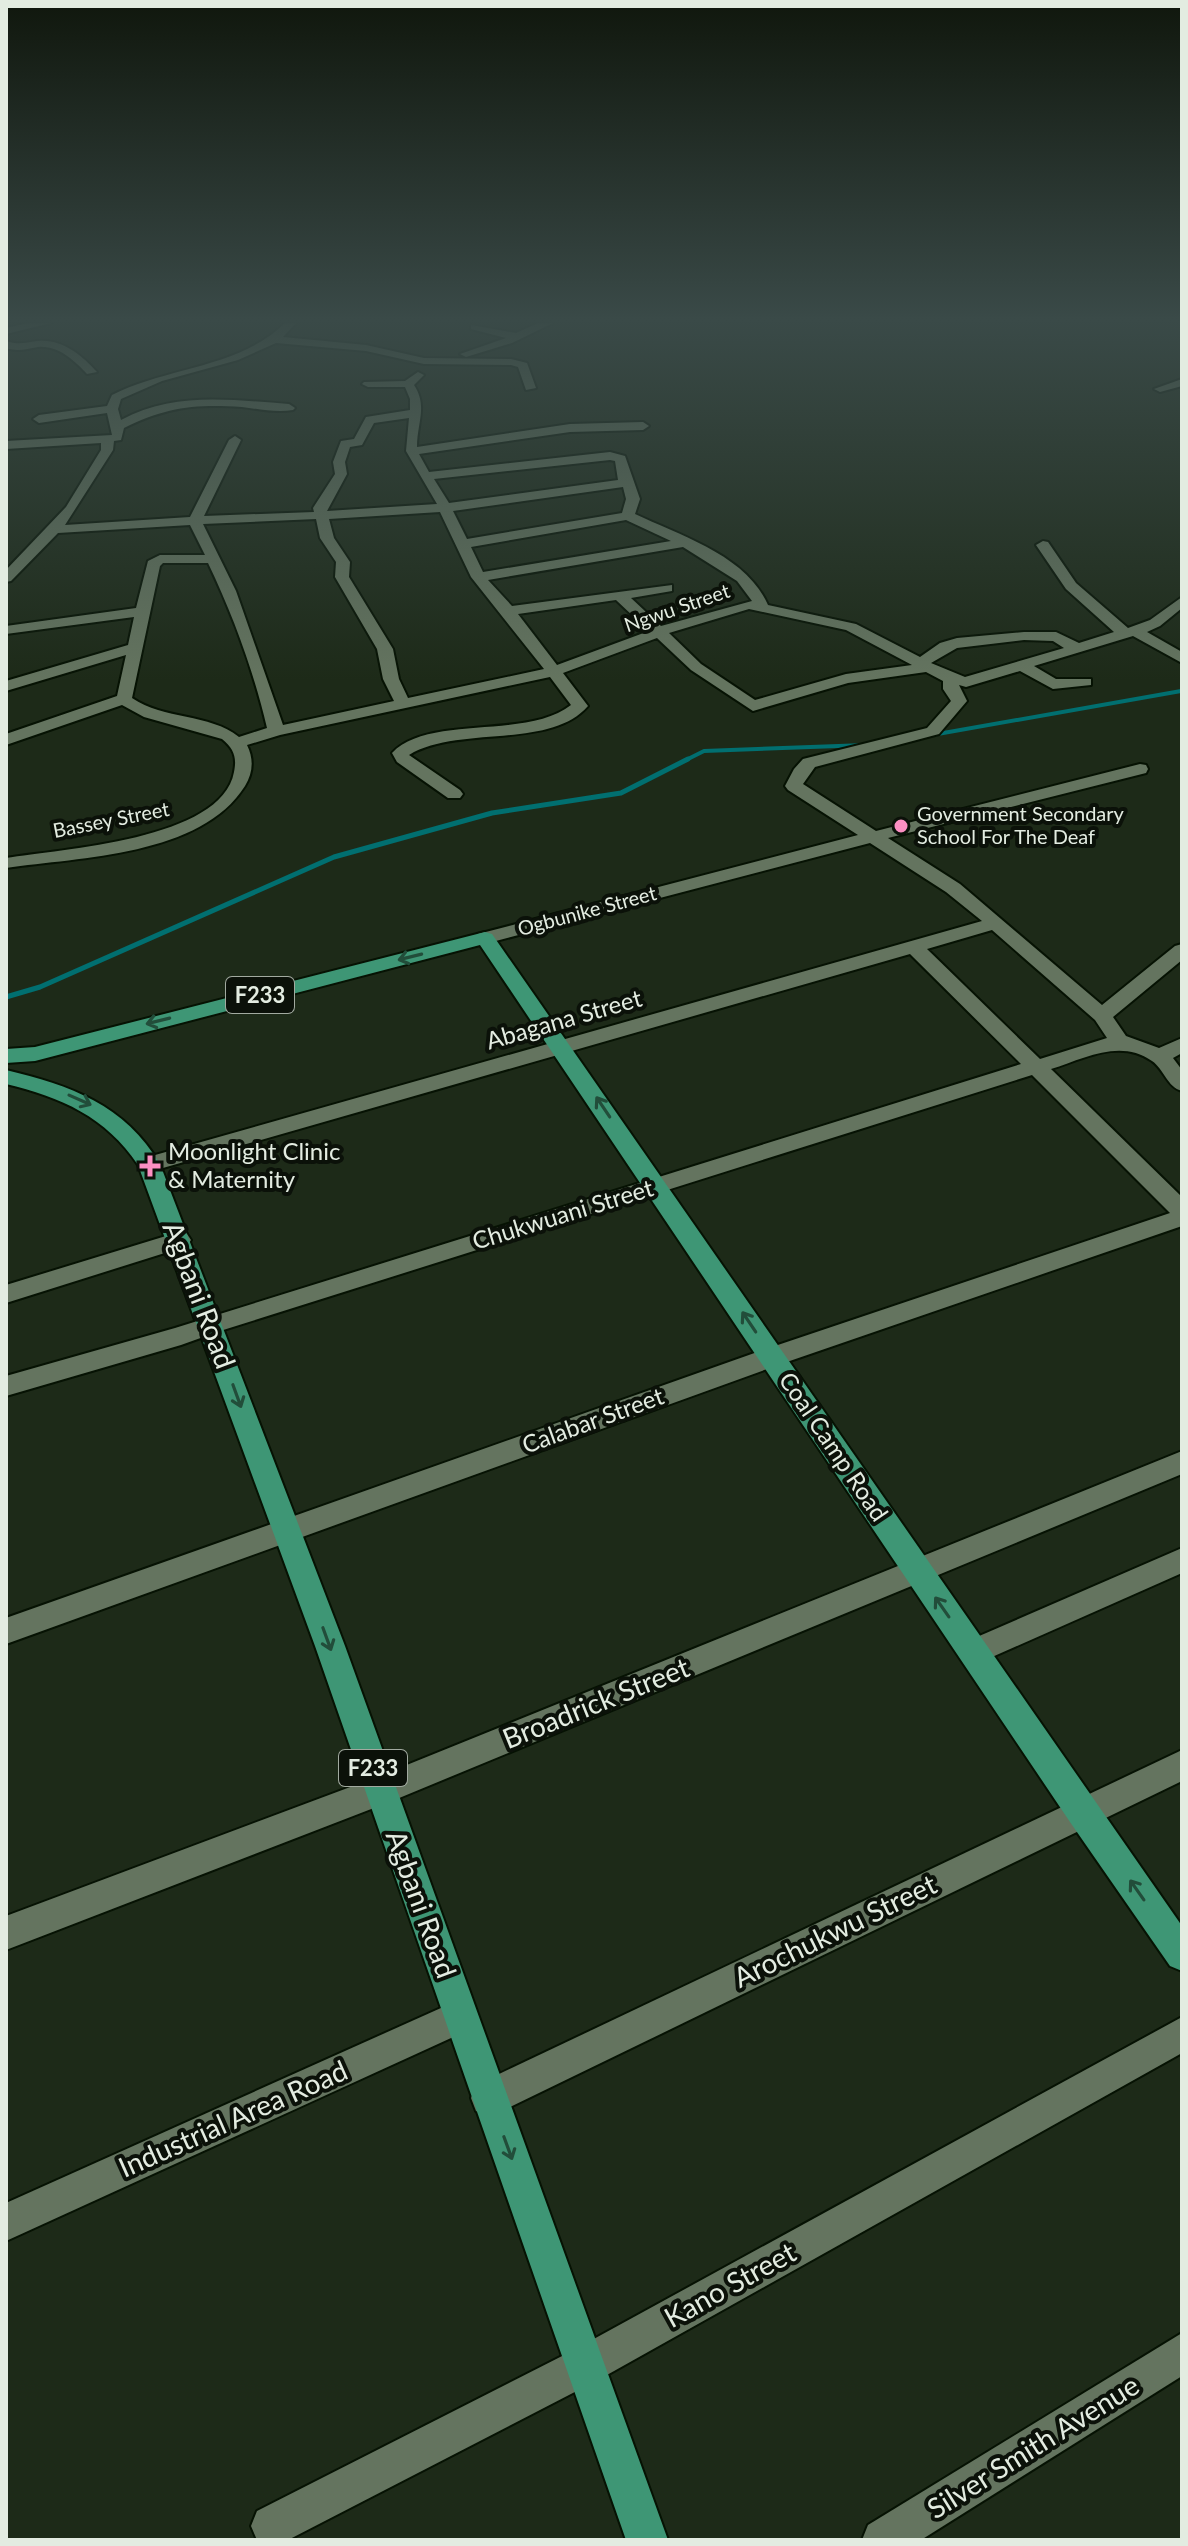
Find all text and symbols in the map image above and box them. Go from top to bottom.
street label: Ngwu Street [621,578,733,636]
street label: Bassey Street [51,796,171,842]
place label: Government Secondary School For The Deaf [917,801,1125,848]
marker: Government Secondary School For The Deaf [892,817,910,835]
street label: Ogbunike Street [515,880,659,940]
one-way arrow [397,951,423,966]
road number: F233 [226,977,294,1013]
street label: Abagana Street [482,982,645,1055]
one-way arrow [145,1015,171,1030]
one-way arrow [67,1094,92,1109]
one-way arrow [594,1097,611,1119]
place label: Moonlight Clinic & Maternity [168,1136,340,1193]
marker: Moonlight Clinic & Maternity [139,1155,161,1177]
street label: Chukwuani Street [469,1172,657,1255]
street label: Agbani Road [156,1216,244,1373]
one-way arrow [741,1312,757,1334]
street label: Coal Camp Road [774,1366,895,1526]
street label: Calabar Street [518,1380,668,1459]
one-way arrow [231,1383,245,1407]
one-way arrow [934,1597,950,1619]
one-way arrow [321,1627,335,1651]
street label: Broadrick Street [497,1649,694,1755]
road number: F233 [339,1750,407,1786]
street label: Agbani Road [380,1825,464,1982]
street label: Arochukwu Street [727,1866,942,1994]
one-way arrow [1129,1880,1145,1902]
street label: Industrial Area Road [113,2052,352,2184]
one-way arrow [501,2136,516,2161]
street label: Kano Street [658,2234,801,2334]
street label: Silver Smith Avenue [920,2367,1145,2525]

